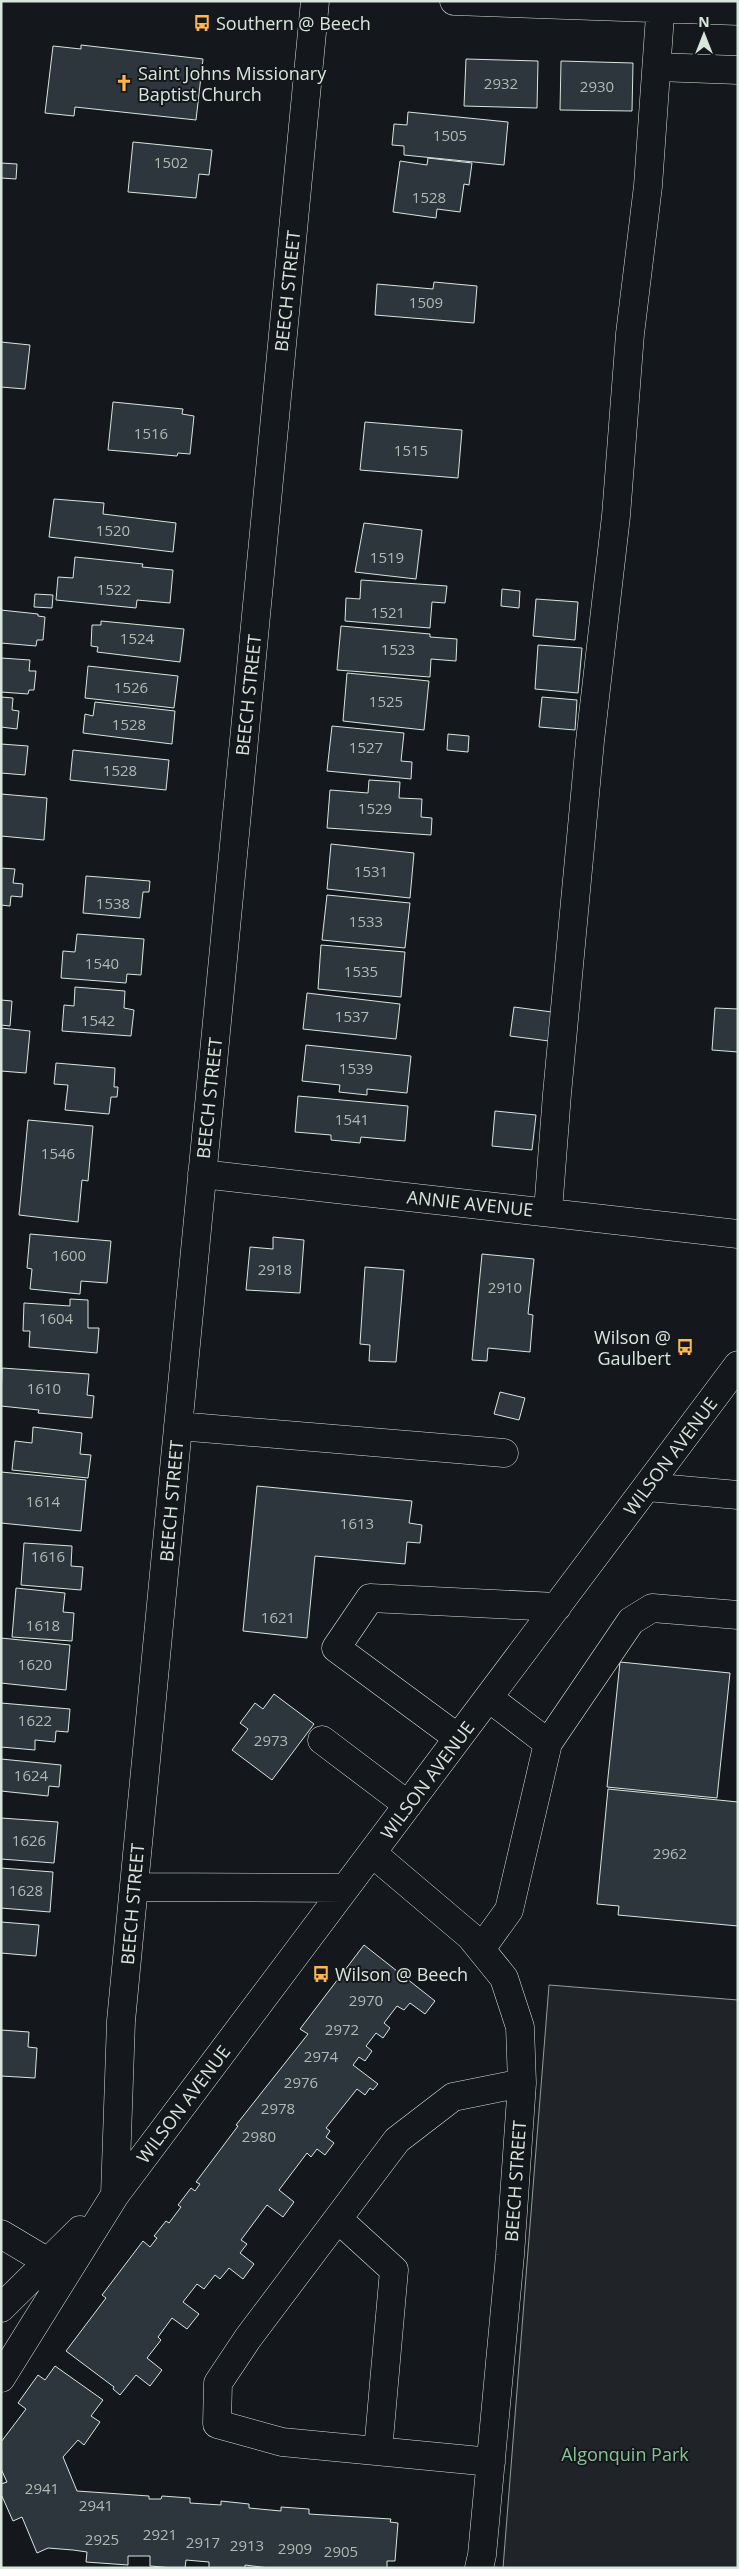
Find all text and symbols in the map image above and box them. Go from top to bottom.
north arrow [679,10,729,60]
place label: Southern @ Beech [216,11,371,35]
text: N [698,12,710,31]
bus stop icon: Southern @ Beech [192,13,212,33]
place label: Saint Johns Missionary Baptist Church [138,61,327,106]
church icon: Saint Johns Missionary Baptist Church [114,73,134,93]
house number: 2932 [484,73,518,93]
house number: 2930 [580,76,614,96]
house number: 1505 [433,125,467,145]
house number: 1502 [154,152,188,172]
house number: 1528 [412,187,446,207]
street label: BEECH STREET [269,229,305,353]
house number: 1509 [409,292,443,312]
house number: 1516 [134,423,168,443]
house number: 1515 [394,440,428,460]
house number: 1520 [96,520,130,540]
house number: 1519 [370,547,404,567]
house number: 1522 [97,579,131,599]
house number: 1521 [371,602,405,622]
house number: 1524 [120,628,155,648]
street label: BEECH STREET [230,633,266,757]
house number: 1523 [381,639,415,659]
house number: 1526 [114,677,148,697]
house number: 1525 [369,691,403,711]
house number: 1528 [112,714,146,734]
house number: 1527 [349,737,383,757]
house number: 1528 [103,760,137,780]
house number: 1529 [358,798,392,818]
house number: 1531 [354,861,388,881]
house number: 1538 [96,893,130,913]
house number: 1533 [349,911,383,931]
house number: 1540 [85,953,119,973]
house number: 1535 [344,961,378,981]
house number: 1537 [335,1006,369,1026]
house number: 1542 [81,1010,115,1030]
street label: BEECH STREET [191,1036,227,1160]
house number: 1539 [339,1058,373,1078]
house number: 1541 [335,1109,369,1129]
house number: 1546 [41,1143,75,1163]
street label: ANNIE AVENUE [406,1184,534,1222]
house number: 1600 [52,1245,86,1265]
house number: 2918 [258,1259,292,1279]
house number: 2910 [488,1277,522,1297]
house number: 1604 [39,1308,74,1328]
place label: Wilson @ Gaulbert [594,1325,671,1370]
bus stop icon: Wilson @ Gaulbert [675,1337,695,1357]
house number: 1610 [27,1378,61,1398]
street label: WILSON AVENUE [618,1392,722,1520]
street label: BEECH STREET [154,1439,188,1563]
house number: 1614 [26,1491,61,1511]
house number: 1613 [340,1513,374,1533]
house number: 1616 [31,1546,65,1566]
house number: 1621 [261,1607,295,1627]
house number: 1618 [26,1615,60,1635]
house number: 1620 [18,1654,52,1674]
house number: 1622 [18,1710,52,1730]
street label: WILSON AVENUE [375,1716,479,1844]
house number: 2973 [254,1730,288,1750]
house number: 1624 [14,1765,49,1785]
house number: 1626 [12,1830,46,1850]
street label: BEECH STREET [115,1842,149,1966]
house number: 2962 [653,1843,687,1863]
house number: 1628 [9,1880,43,1900]
place label: Wilson @ Beech [335,1962,468,1986]
bus stop icon: Wilson @ Beech [311,1964,331,1984]
house number: 2970 [349,1990,383,2010]
house number: 2972 [325,2019,359,2039]
street label: WILSON AVENUE [131,2040,235,2168]
house number: 2974 [304,2046,339,2066]
house number: 2976 [284,2072,318,2092]
house number: 2978 [261,2098,295,2118]
street label: BEECH STREET [499,2119,531,2243]
house number: 2980 [242,2126,276,2146]
park label: Algonquin Park [561,2442,689,2466]
house number: 2941 [25,2478,59,2498]
house number: 2941 [79,2495,113,2515]
house number: 2921 [143,2524,177,2544]
house number: 2925 [85,2529,119,2549]
house number: 2917 [186,2532,220,2552]
house number: 2913 [230,2535,264,2555]
house number: 2909 [278,2538,312,2558]
house number: 2905 [324,2541,358,2561]

